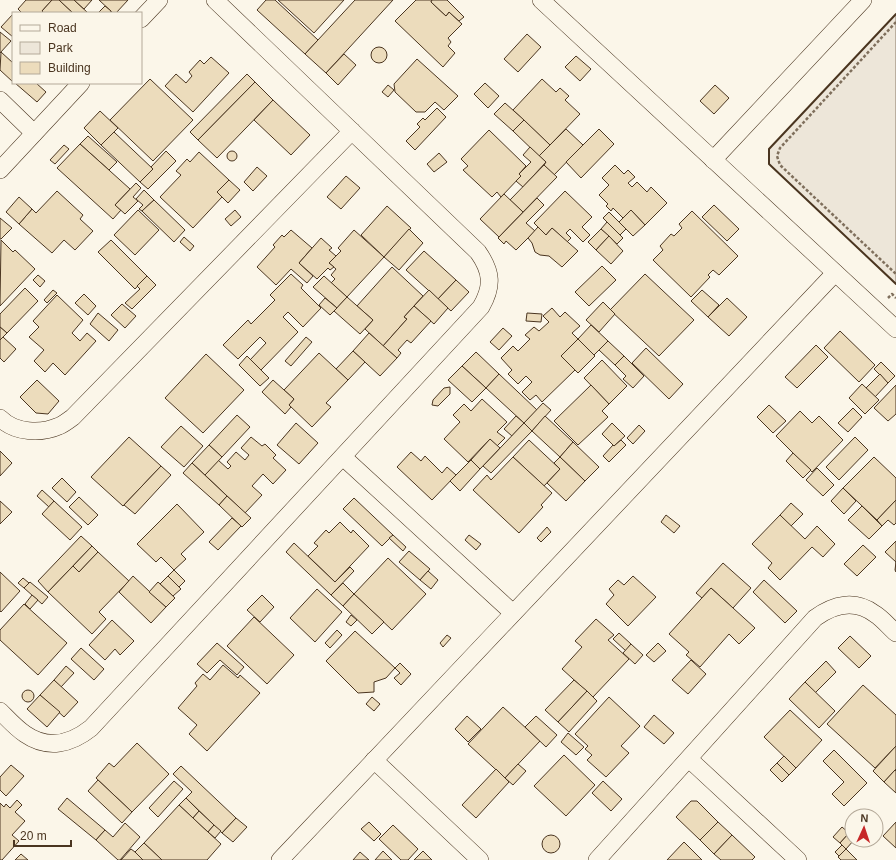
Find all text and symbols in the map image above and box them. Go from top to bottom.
legend [12,12,142,84]
text: Road [48,21,77,35]
text: Park [48,41,74,55]
text: Building [48,61,91,75]
north arrow [844,808,884,848]
text: N [860,812,869,824]
scale bar [14,822,71,848]
text: 20 m [20,829,47,843]

